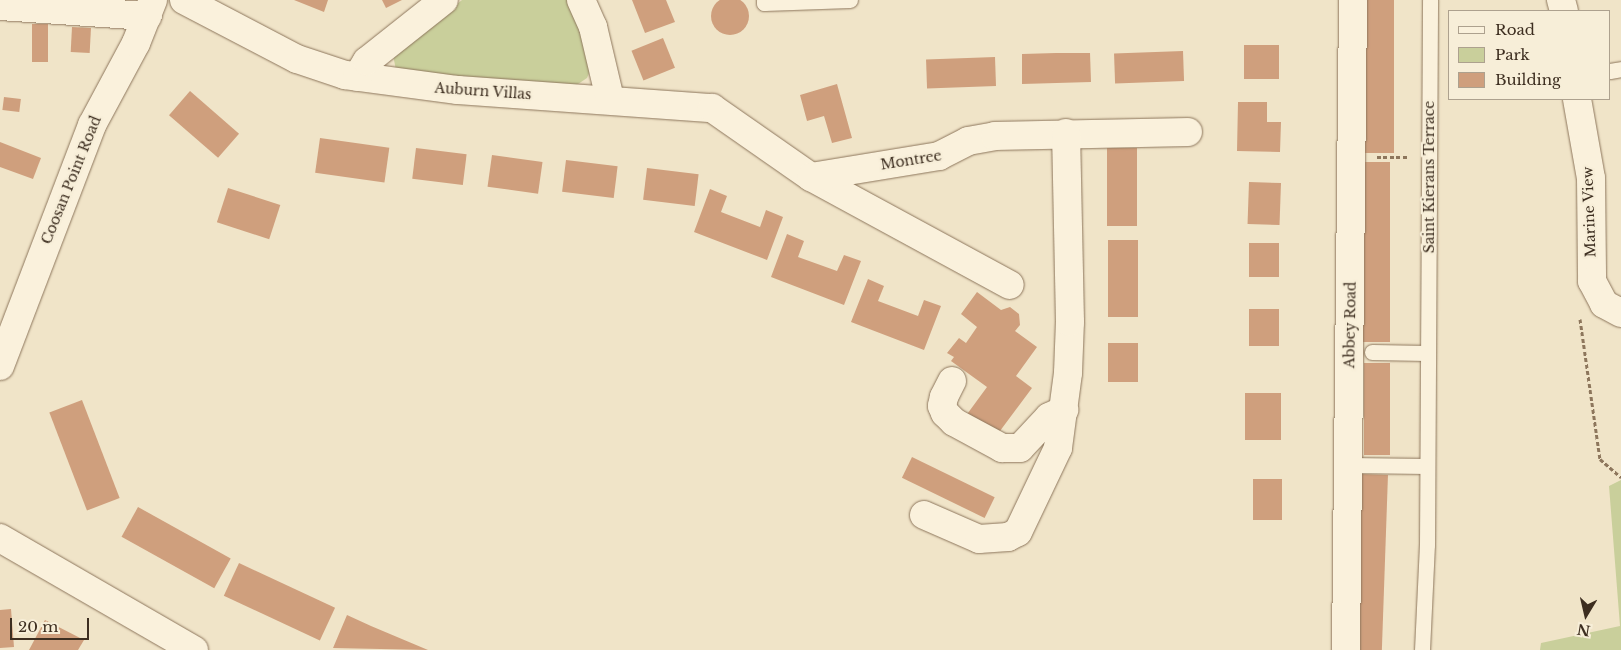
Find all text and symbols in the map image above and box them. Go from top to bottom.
legend [1448,10,1611,100]
text: Road [1495,20,1535,39]
text: Park [1495,45,1530,64]
text: Building [1495,70,1561,89]
street label: Auburn Villas [434,79,532,103]
street label: Saint Kierans Terrace [1421,100,1437,254]
street label: Coosan Point Road [38,114,104,246]
street label: Montree [879,147,943,173]
street label: Marine View [1579,166,1599,258]
street label: Abbey Road [1341,281,1359,369]
north arrow [1561,590,1611,640]
scale bar [12,608,91,640]
text: 20 m [18,617,58,636]
text: N [1576,620,1592,640]

